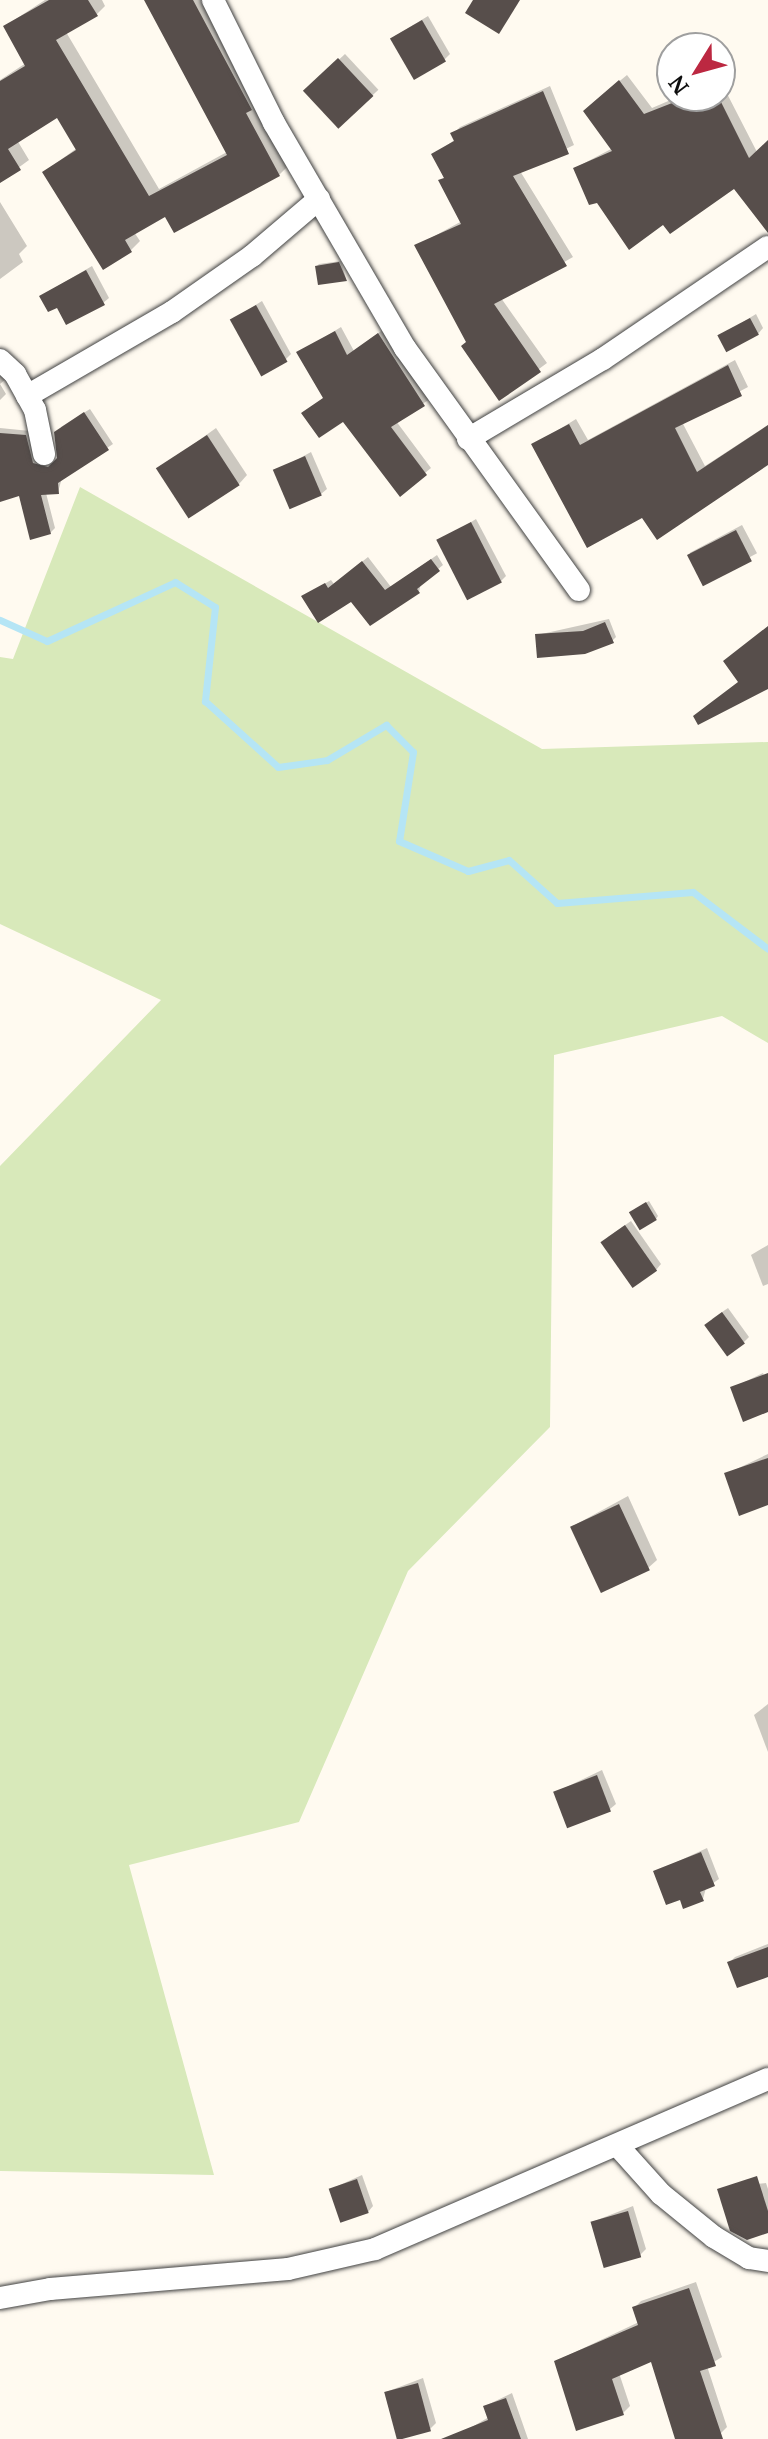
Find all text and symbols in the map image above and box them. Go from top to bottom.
north arrow [656,32,736,112]
text: N [661,70,695,101]

